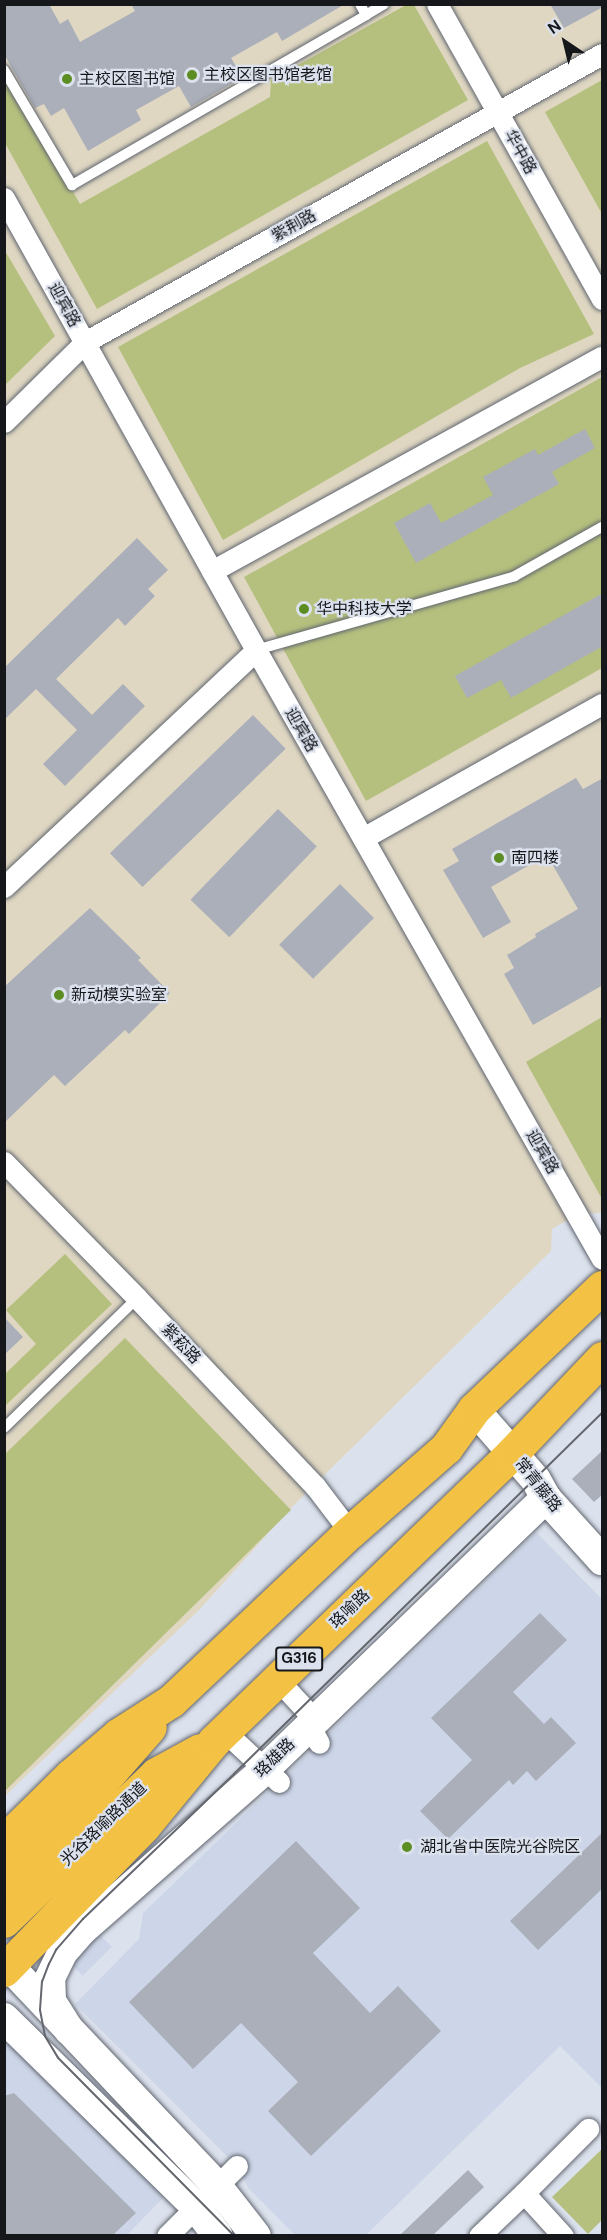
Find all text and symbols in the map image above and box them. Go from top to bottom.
north arrow [535,12,595,72]
text: N [544,15,565,39]
place label: 主校区图书馆老馆 [204,65,332,85]
marker: 主校区图书馆老馆 [185,68,199,82]
place label: 主校区图书馆 [79,69,175,89]
marker: 主校区图书馆 [60,72,74,86]
street label: 华中路 [500,126,540,178]
street label: 紫荆路 [268,206,320,246]
street label: 迎宾路 [44,279,84,331]
place label: 华中科技大学 [316,599,412,619]
marker: 华中科技大学 [297,602,311,616]
street label: 迎宾路 [281,704,321,756]
place label: 南四楼 [511,848,559,868]
marker: 南四楼 [492,851,506,865]
place label: 新动模实验室 [71,985,167,1005]
marker: 新动模实验室 [52,988,66,1002]
street label: 迎宾路 [522,1126,562,1178]
street label: 紫菘路 [158,1320,204,1368]
street label: 常青藤路 [511,1454,565,1516]
street label: 珞喻路 [326,1585,374,1633]
road number: G316 [275,1647,323,1671]
street label: 珞雄路 [251,1734,299,1782]
street label: 光谷珞喻路通道 [57,1778,151,1870]
place label: 湖北省中医院光谷院区 [420,1837,580,1857]
marker: 湖北省中医院光谷院区 [398,1838,416,1856]

